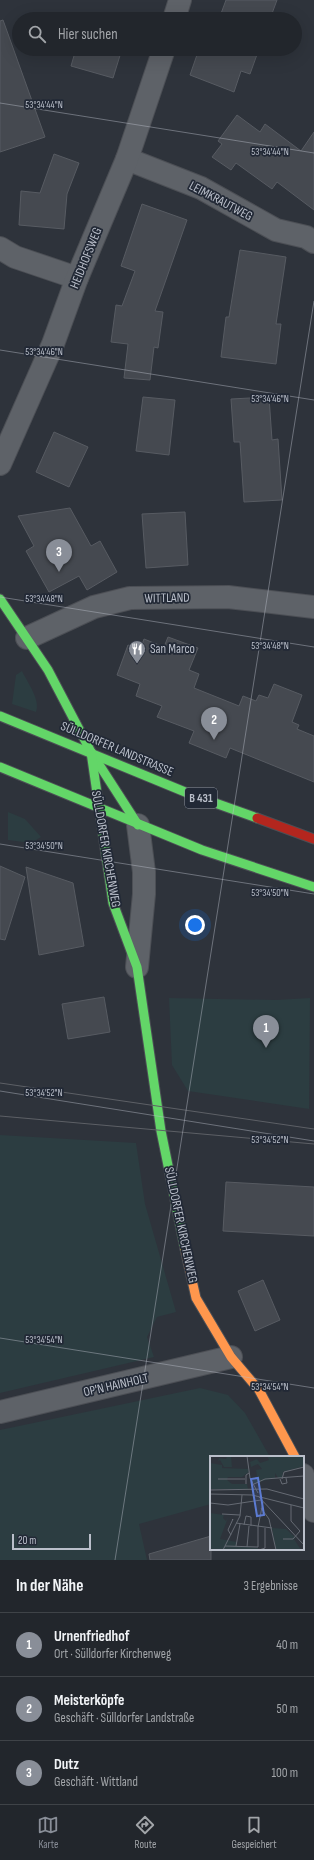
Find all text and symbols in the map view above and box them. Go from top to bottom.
search box [12,12,302,56]
icon: search [26,23,48,45]
text: Hier suchen [58,25,118,44]
text: 53°34'44"N [25,99,63,111]
text: 53°34'44"N [251,146,289,158]
street label: LEIMKRAUTWEG [186,178,256,224]
street label: HEIDHOFSWEG [66,225,106,291]
text: 53°34'46"N [25,346,63,358]
text: 53°34'46"N [251,393,289,405]
pin: 3 [46,539,72,572]
street label: WITTLAND [144,590,190,606]
text: 53°34'48"N [25,593,63,605]
restaurant icon: San Marco [127,639,147,664]
text: 53°34'48"N [251,640,289,652]
place label: San Marco [150,641,195,657]
pin: 2 [201,707,227,740]
street label: SÜLLDORFER LANDSTRASSE [58,717,176,780]
road number: B 431 [185,788,217,808]
street label: SÜLLDORFER KIRCHENWEG [88,789,125,909]
text: 53°34'50"N [25,840,63,852]
text: 53°34'50"N [251,887,289,899]
your location [185,915,205,935]
pin: 1 [253,1015,279,1048]
text: 53°34'52"N [25,1087,63,1099]
text: 53°34'52"N [251,1134,289,1146]
street label: SÜLLDORFER KIRCHENWEG [161,1165,202,1285]
text: 53°34'54"N [25,1334,63,1346]
street label: OP'N HAINHOLT [82,1370,150,1400]
text: 53°34'54"N [251,1381,289,1393]
inset map [210,1456,304,1550]
scale bar [12,1532,91,1551]
text: 20 m [18,1534,36,1547]
text: In der Nähe [16,1576,83,1596]
text: 3 Ergebnisse [244,1578,298,1594]
text: Urnenfriedhof [54,1627,129,1646]
text: 1 [26,1637,32,1653]
text: 40 m [276,1637,298,1653]
text: Ort · Sülldorfer Kirchenweg [54,1646,171,1662]
text: Meisterköpfe [54,1691,125,1710]
text: 2 [26,1701,32,1717]
text: 50 m [277,1701,298,1717]
text: Geschäft · Sülldorfer Landstraße [54,1710,194,1726]
text: Dutz [54,1755,79,1774]
text: 3 [26,1765,32,1781]
text: 100 m [271,1765,298,1781]
text: Geschäft · Wittland [54,1774,138,1790]
tab: Karte [37,1814,59,1851]
tab: Route [134,1814,156,1851]
tab: Gespeichert [231,1814,277,1851]

